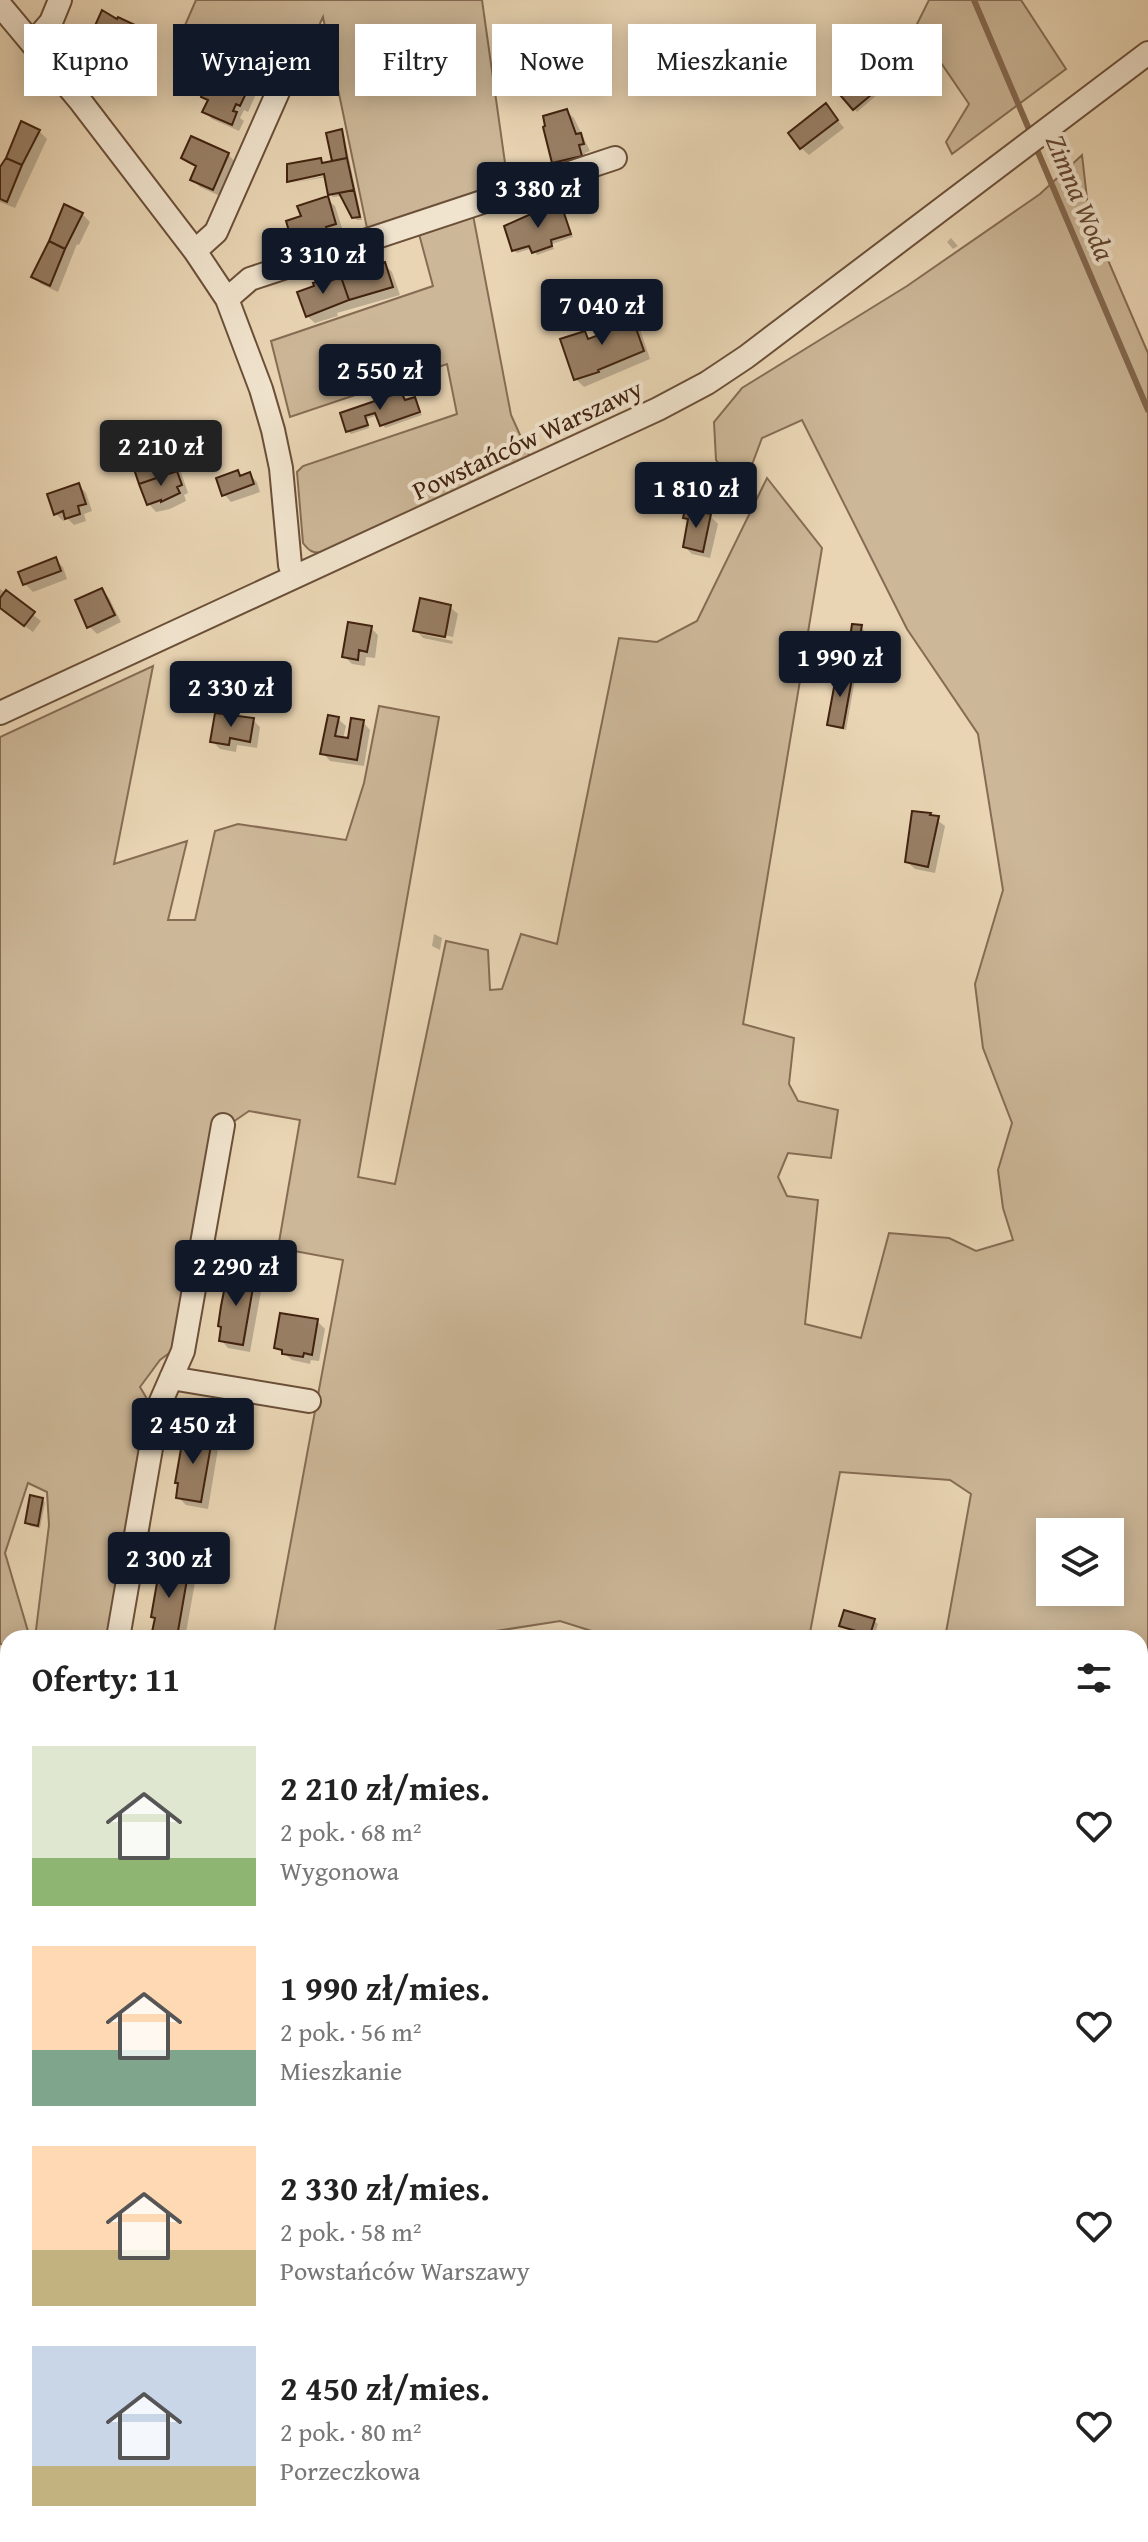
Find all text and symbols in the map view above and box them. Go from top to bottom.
chip: Kupno [24,24,157,96]
chip: Wynajem [173,24,339,96]
chip: Filtry [355,24,476,96]
chip: Nowe [492,24,612,96]
chip: Mieszkanie [628,24,816,96]
chip: Dom [832,24,942,96]
water label: Zimna Woda [1036,127,1126,267]
pin: 3 380 zł [455,162,621,230]
text: 3 380 zł [495,168,581,207]
pin: 3 310 zł [240,228,406,296]
text: 3 310 zł [280,234,366,273]
pin: 7 040 zł [519,279,685,347]
text: 7 040 zł [559,285,645,324]
pin: 2 550 zł [297,344,463,412]
text: 2 550 zł [337,350,423,389]
street label: Powstańców Warszawy [406,369,648,509]
pin: 2 210 zł [78,420,244,488]
text: 2 210 zł [118,426,204,465]
pin: 1 810 zł [613,462,779,530]
text: 1 810 zł [653,468,739,507]
pin: 1 990 zł [757,631,923,699]
text: 1 990 zł [797,637,883,676]
pin: 2 330 zł [148,661,314,729]
text: 2 330 zł [188,667,274,706]
pin: 2 290 zł [153,1240,319,1308]
text: 2 290 zł [193,1246,279,1285]
pin: 2 450 zł [110,1398,276,1466]
text: 2 450 zł [150,1404,236,1443]
map controls [1036,1518,1124,1606]
button: layers [1036,1518,1124,1606]
pin: 2 300 zł [86,1532,252,1600]
text: 2 300 zł [126,1538,212,1577]
text: Oferty: 11 [32,1654,180,1703]
icon: filters [1072,1656,1116,1700]
text: 2 210 zł/mies. [280,1763,490,1812]
icon: home [96,1778,192,1874]
icon: heart [1072,1804,1116,1848]
text: 2 pok. · 68 m² [280,1812,422,1851]
text: Wygonowa [280,1851,399,1890]
text: 1 990 zł/mies. [280,1963,490,2012]
icon: home [96,1978,192,2074]
icon: heart [1072,2004,1116,2048]
text: 2 pok. · 56 m² [280,2012,422,2051]
text: Mieszkanie [280,2051,402,2090]
text: 2 330 zł/mies. [280,2163,490,2212]
icon: home [96,2178,192,2274]
icon: heart [1072,2204,1116,2248]
text: 2 pok. · 58 m² [280,2212,422,2251]
text: Powstańców Warszawy [280,2251,530,2290]
text: 2 450 zł/mies. [280,2363,490,2412]
icon: home [96,2378,192,2474]
icon: heart [1072,2404,1116,2448]
text: 2 pok. · 80 m² [280,2412,422,2451]
text: Porzeczkowa [280,2451,420,2490]

